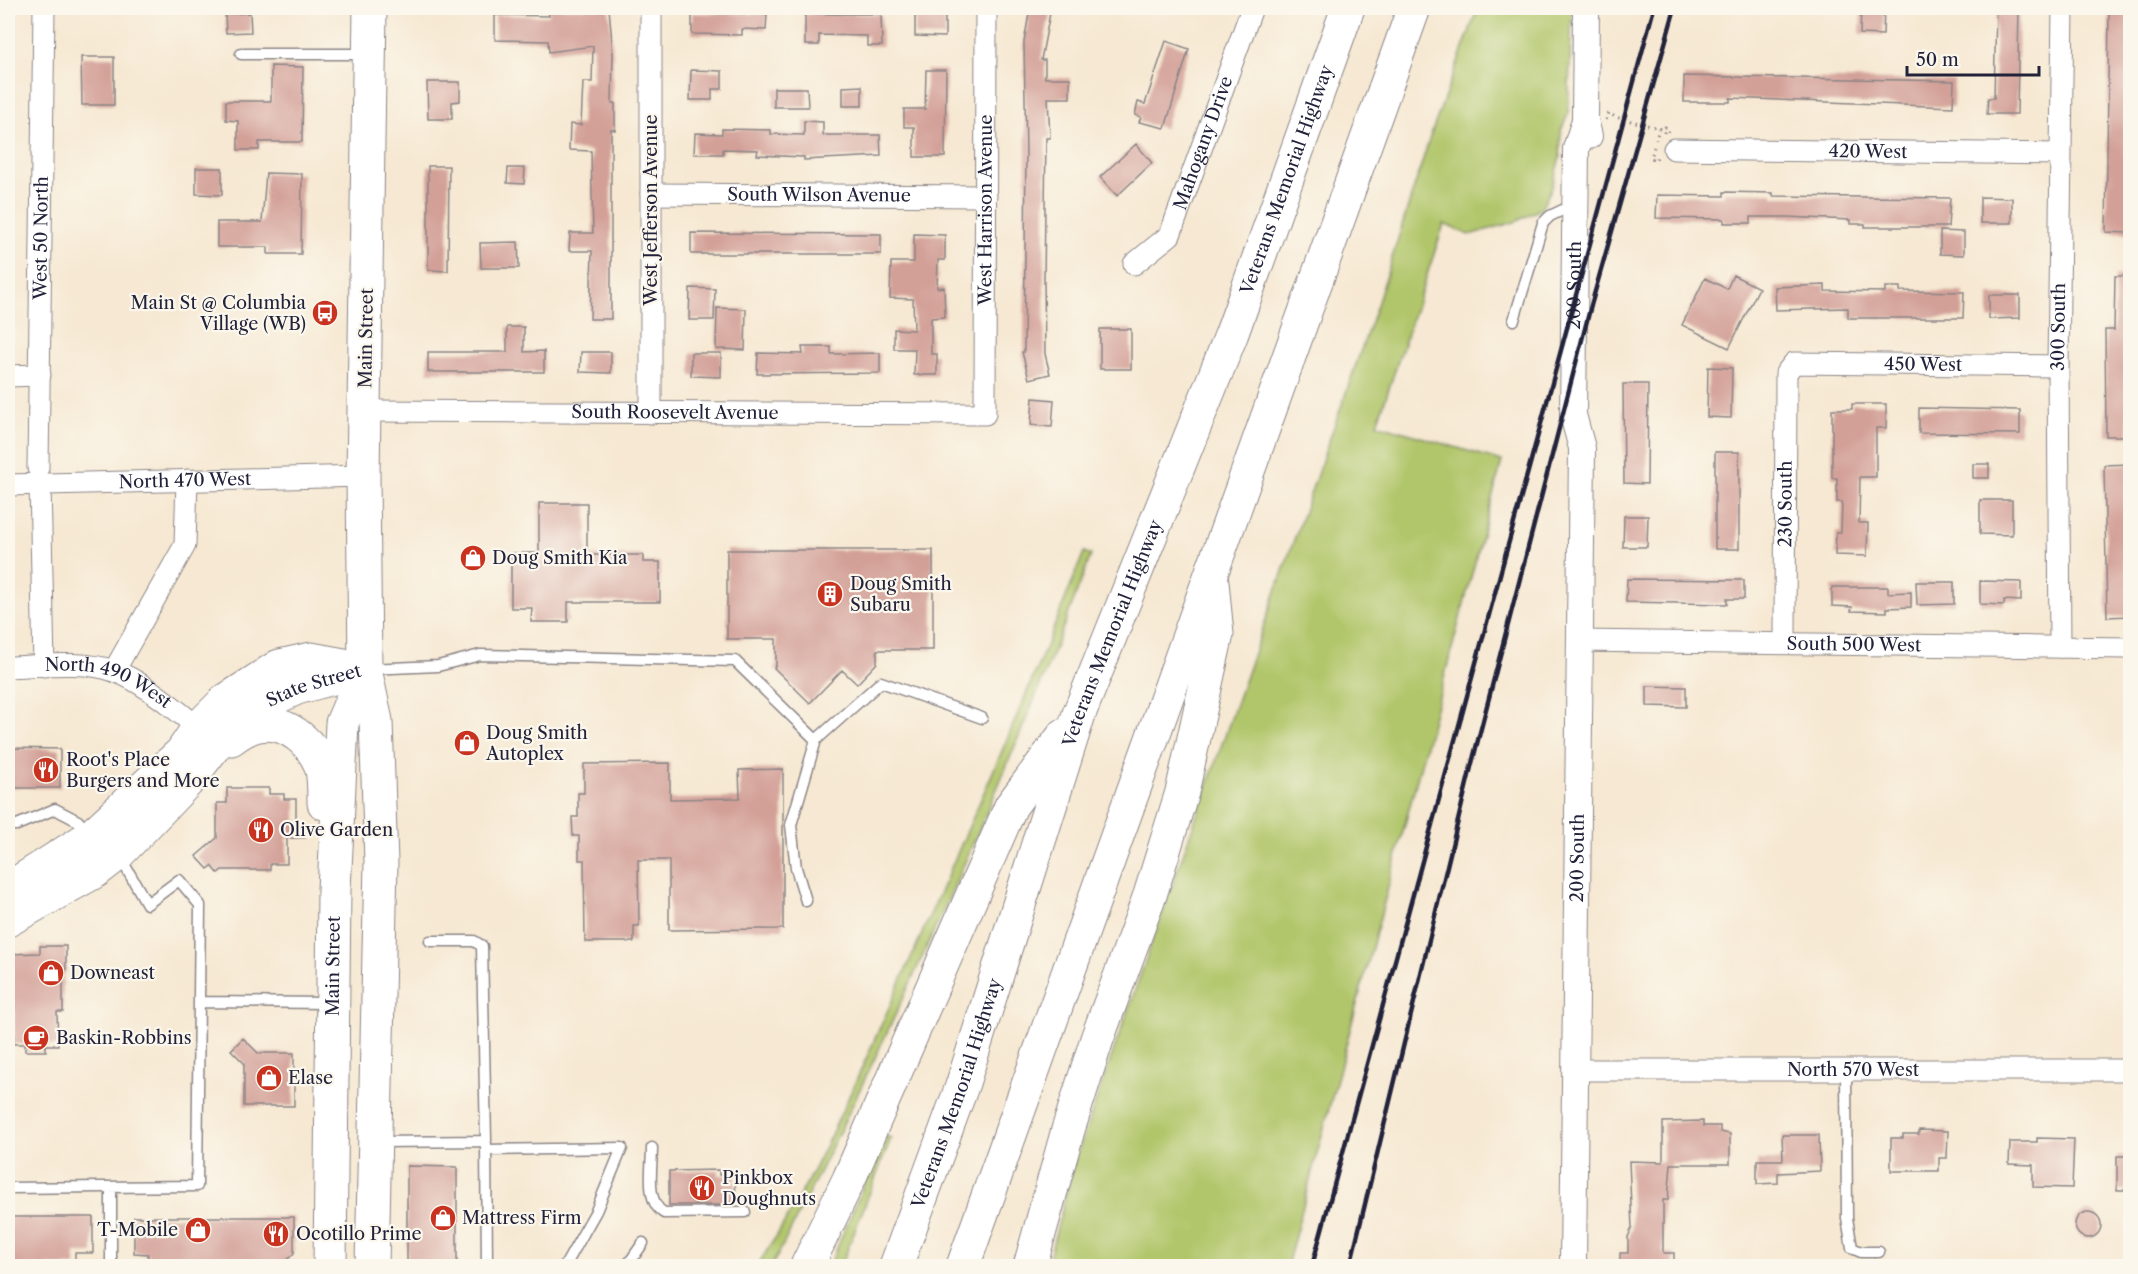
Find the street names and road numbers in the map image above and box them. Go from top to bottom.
street label: Veterans Memorial Highway [1235,61,1338,298]
street label: Mahogany Drive [1169,73,1237,213]
street label: West Jefferson Avenue [640,114,662,307]
street label: West Harrison Avenue [974,115,997,307]
street label: 420 West [1828,140,1908,163]
street label: West 50 North [29,176,53,301]
street label: South Wilson Avenue [727,183,911,207]
street label: 200 South [1563,241,1586,330]
street label: 300 South [2047,283,2070,371]
street label: Main Street [354,287,378,388]
street label: 450 West [1884,353,1963,376]
street label: South Roosevelt Avenue [571,401,779,424]
street label: 230 South [1774,460,1797,548]
street label: North 470 West [118,468,252,493]
street label: Veterans Memorial Highway [1058,516,1167,750]
street label: South 500 West [1787,633,1922,656]
street label: North 490 West [44,653,176,713]
street label: State Street [263,659,364,712]
street label: 200 South [1566,814,1589,902]
street label: Main Street [322,915,345,1016]
street label: Veterans Memorial Highway [907,975,1006,1213]
street label: North 570 West [1787,1059,1920,1081]

